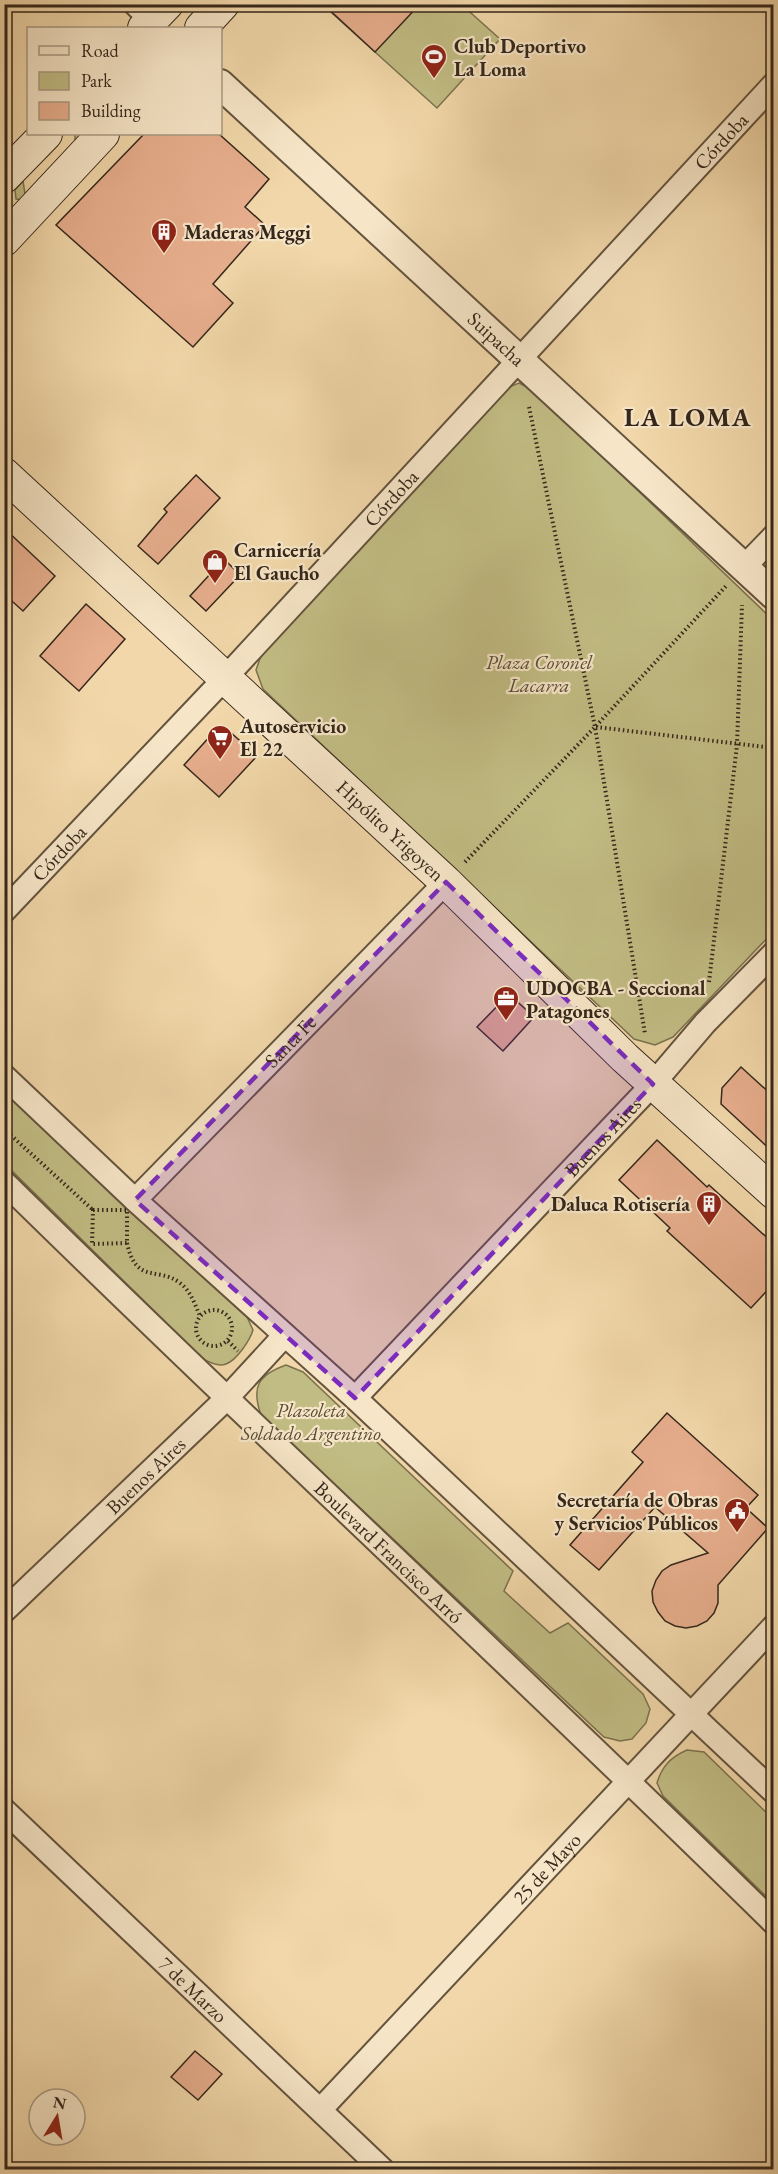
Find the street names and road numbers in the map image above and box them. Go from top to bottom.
street label: Córdoba [688,107,754,175]
street label: Suipacha [462,306,531,372]
street label: Córdoba [358,464,424,532]
street label: Hipólito Yrigoyen [331,774,450,887]
street label: Córdoba [26,819,92,887]
street label: Santa Fe [259,1009,322,1073]
street label: Buenos Aires [559,1091,647,1182]
street label: Buenos Aires [100,1431,191,1520]
street label: Boulevard Francisco Arró [309,1475,469,1629]
street label: 25 de Mayo [507,1827,587,1910]
street label: 7 de Marzo [153,1951,233,2029]

